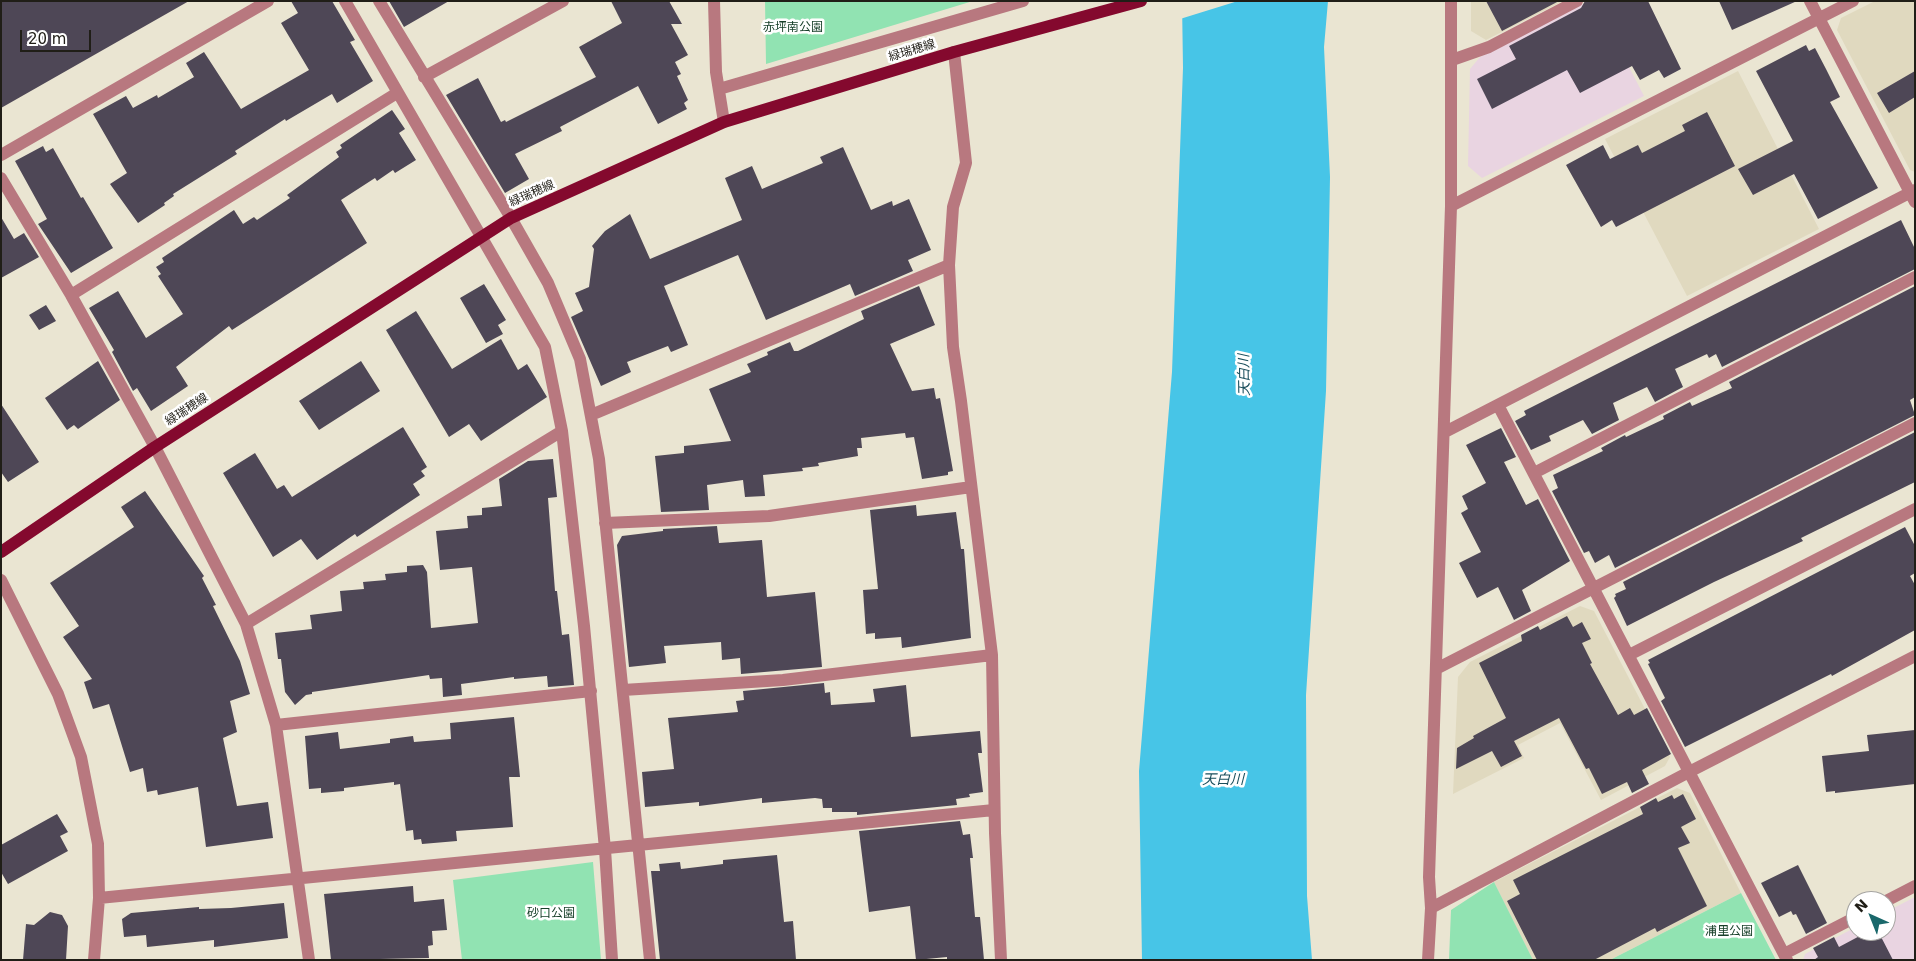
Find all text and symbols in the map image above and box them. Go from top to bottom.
scale bar [22,20,94,52]
park label: 赤坪南公園 [763,21,823,35]
text: 20 m [28,30,66,48]
street label: 緑瑞穂線 [887,37,937,65]
street label: 緑瑞穂線 [507,178,557,210]
water label: 天白川 [1236,354,1254,396]
street label: 緑瑞穂線 [163,391,211,429]
water label: 天白川 [1202,772,1244,788]
north arrow [1846,891,1896,941]
text: N [1852,896,1871,916]
park label: 砂口公園 [527,907,575,921]
park label: 浦里公園 [1705,925,1753,939]

